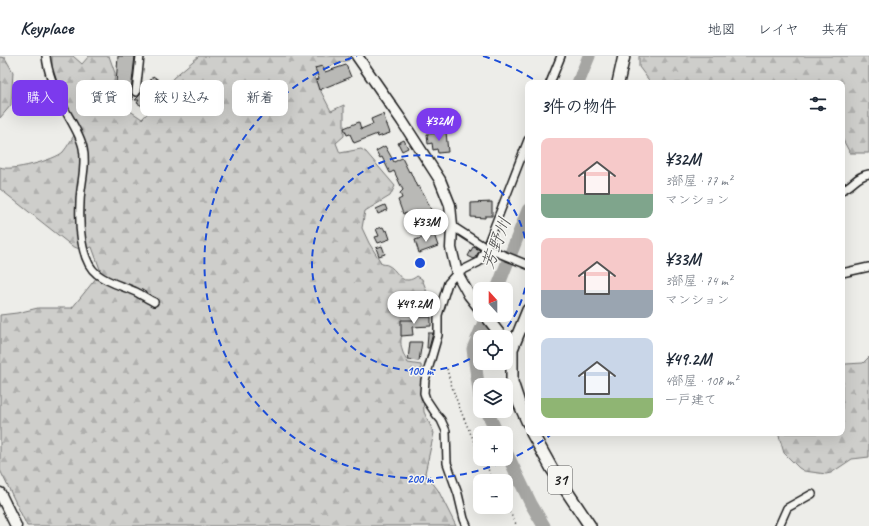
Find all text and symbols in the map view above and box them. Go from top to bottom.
text: Keyplace [20,16,73,40]
text: 地図 [708,21,736,38]
text: レイヤ [758,21,799,38]
text: 共有 [821,21,849,38]
chip: 購入 [12,80,68,116]
chip: 賃貸 [76,80,132,116]
chip: 絞り込み [140,80,224,116]
chip: 新着 [232,80,288,116]
icon: filters [807,93,829,115]
text: 3件の物件 [541,96,617,117]
pin: ¥32M [415,108,463,142]
text: ¥32M [425,113,453,129]
text: ¥32M [665,149,700,170]
icon: home [573,154,621,202]
text: 3部屋 · 77 m² [665,173,732,189]
text: マンション [665,192,729,208]
pin: ¥33M [402,209,450,243]
text: ¥33M [412,214,440,230]
water label: 芳野川 [476,214,516,272]
text: ¥33M [665,249,700,270]
icon: home [573,254,621,302]
centre of rings [413,256,427,270]
text: 3部屋 · 74 m² [665,273,732,289]
north arrow [473,282,513,322]
map controls [473,282,513,514]
pin: ¥49.2M [381,291,447,325]
text: マンション [665,292,729,308]
text: ¥49.2M [396,296,432,312]
button: locate [473,330,513,370]
text: ¥49.2M [665,349,711,370]
icon: home [573,354,621,402]
text: 100 m [407,363,434,379]
text: 4部屋 · 108 m² [665,373,738,389]
button: layers [473,378,513,418]
text: 一戸建て [665,392,717,408]
button: + [473,426,513,466]
road number: 31 [548,466,572,494]
text: 200 m [407,471,434,487]
button: − [473,474,513,514]

